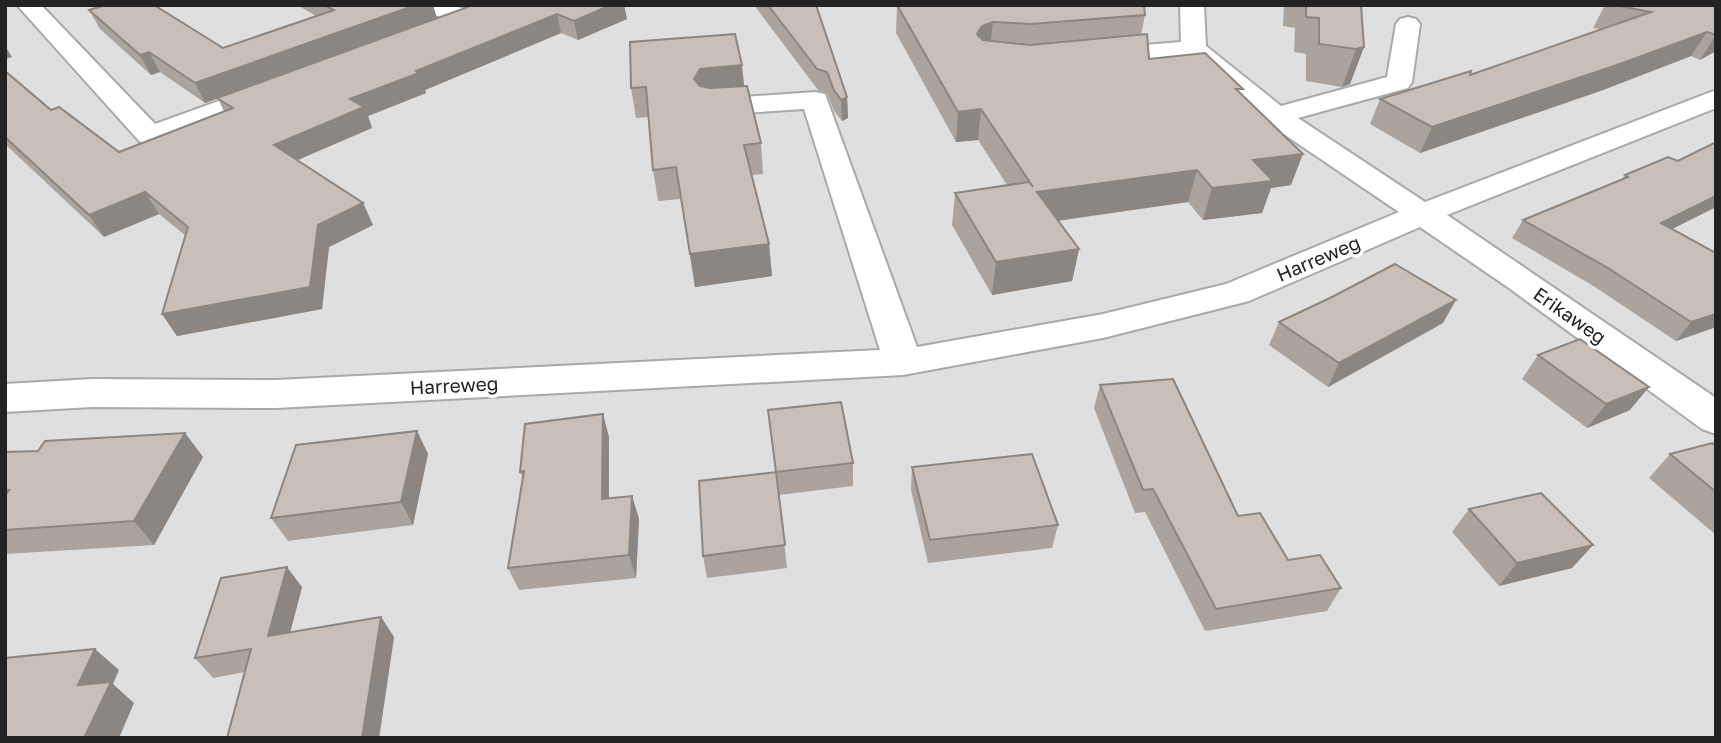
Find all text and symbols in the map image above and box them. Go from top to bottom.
street label: Harreweg [1273,230,1363,286]
street label: Erikaweg [1529,282,1611,348]
street label: Harreweg [409,371,499,399]

